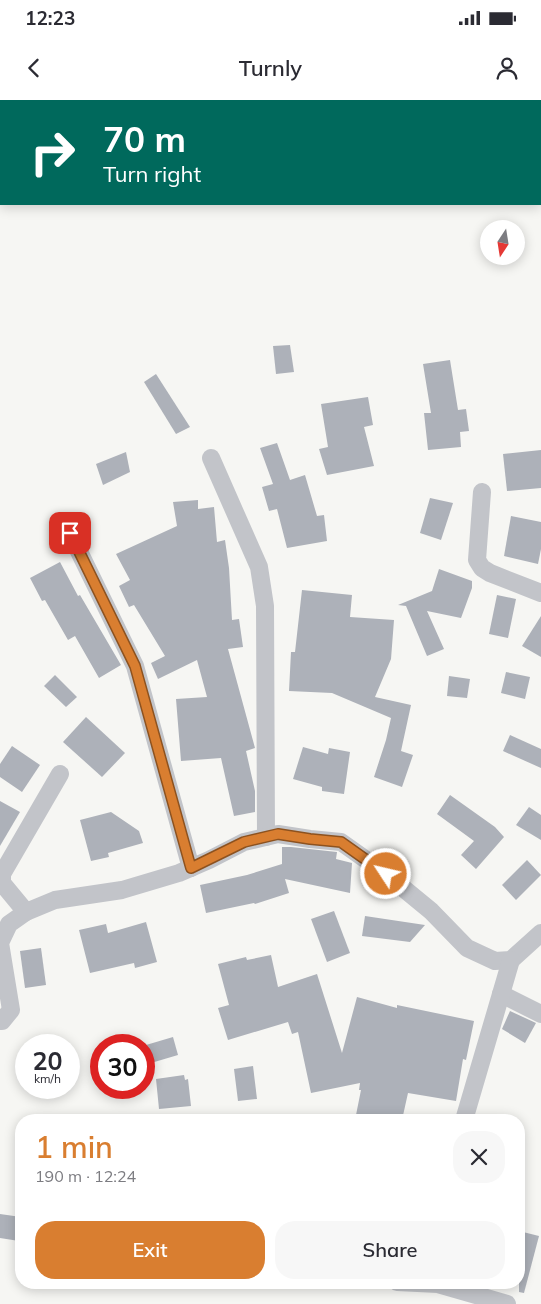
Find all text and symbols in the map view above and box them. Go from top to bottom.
text: 12:23 [25,6,75,30]
icon: back [20,54,48,82]
text: Turnly [239,54,302,82]
icon: person [493,54,521,82]
text: 70 m [103,117,186,161]
icon: right [20,120,85,185]
text: Turn right [103,160,201,188]
north arrow [480,220,525,265]
map controls [480,220,525,265]
pin [49,512,91,554]
icon: arrive [56,519,84,547]
position arrow [359,847,411,899]
speed limit sign: 30 [90,1034,155,1099]
text: 20 [32,1045,63,1076]
text: km/h [34,1071,61,1086]
text: 1 min [35,1128,113,1166]
button: close [453,1131,505,1183]
text: 190 m · 12:24 [35,1166,136,1186]
button: Exit [35,1221,265,1279]
button: Share [275,1221,505,1279]

